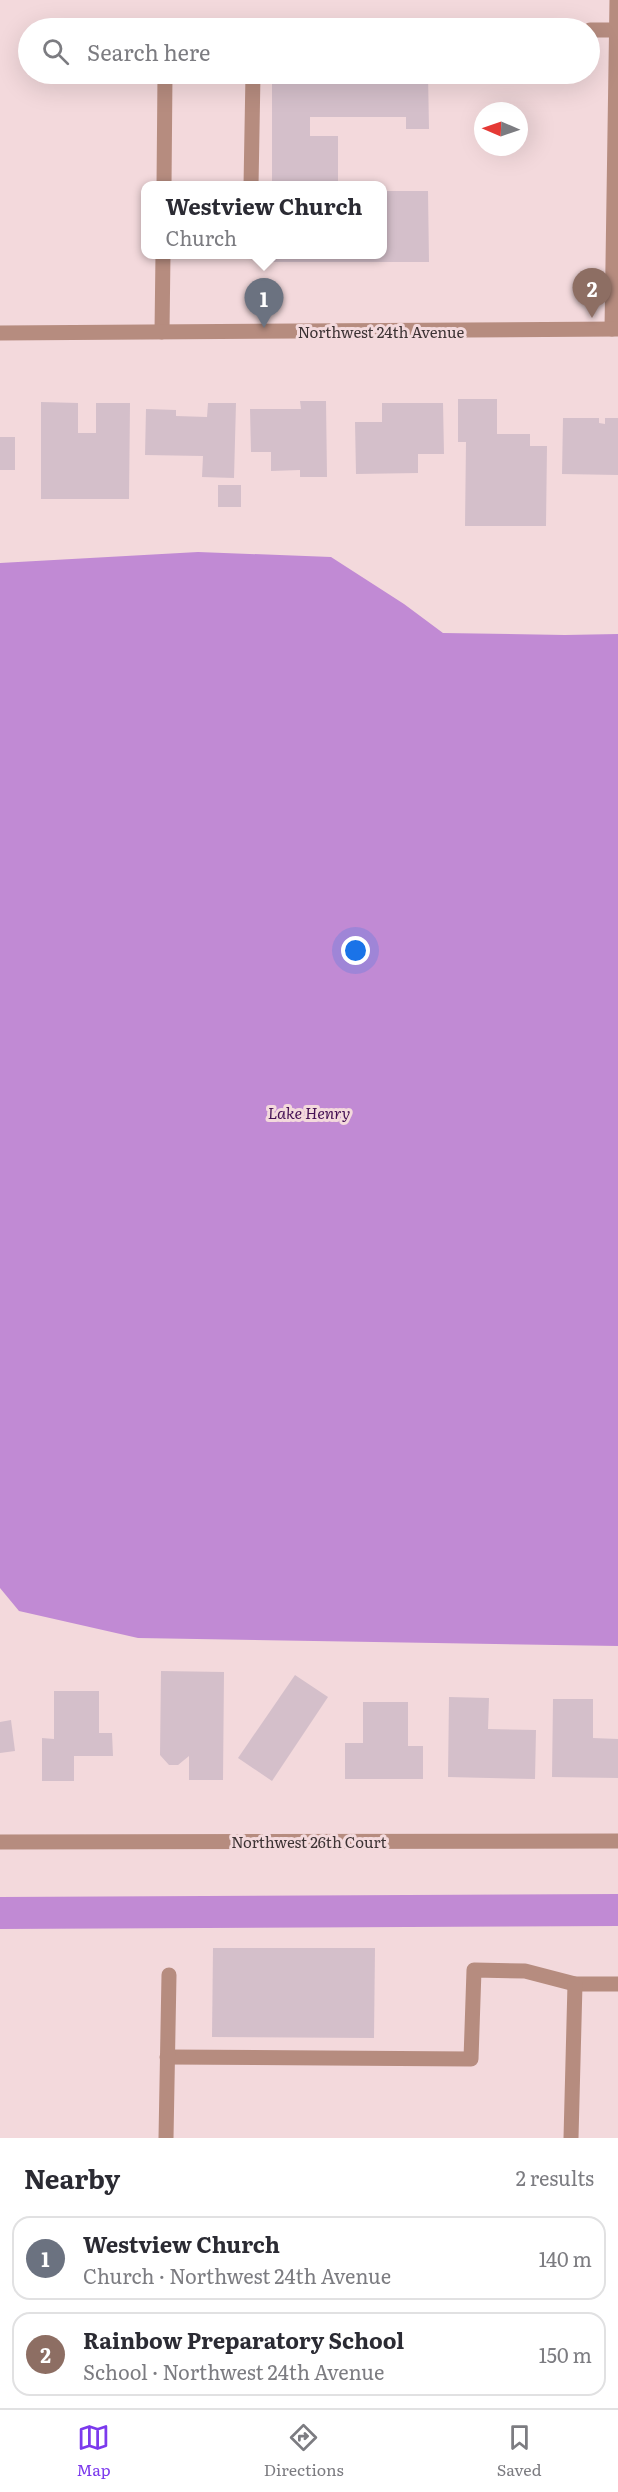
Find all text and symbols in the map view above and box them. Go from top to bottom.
search box [18,18,600,84]
icon: search [39,35,72,68]
text: Search here [87,35,210,68]
north arrow [474,102,528,156]
popup [141,181,387,259]
text: Westview Church [166,189,362,222]
text: Church [166,222,237,252]
pin: 2 [572,268,612,318]
pin: 1 [244,278,284,328]
street label: Northwest 24th Avenue [298,320,464,343]
your location [341,936,370,965]
water label: Lake Henry [268,1100,350,1124]
street label: Northwest 26th Court [231,1830,387,1853]
text: Nearby [24,2158,120,2197]
text: 2 results [516,2162,594,2192]
text: Westview Church [83,2227,280,2260]
text: 1 [41,2243,50,2273]
text: 140 m [539,2243,592,2273]
text: Church · Northwest 24th Avenue [83,2260,391,2290]
text: Rainbow Preparatory School [83,2323,404,2356]
text: 2 [40,2339,51,2369]
text: 150 m [539,2339,592,2369]
text: School · Northwest 24th Avenue [83,2356,384,2386]
tab: Map [77,2421,111,2481]
tab: Directions [264,2421,344,2481]
tab: Saved [497,2421,541,2481]

